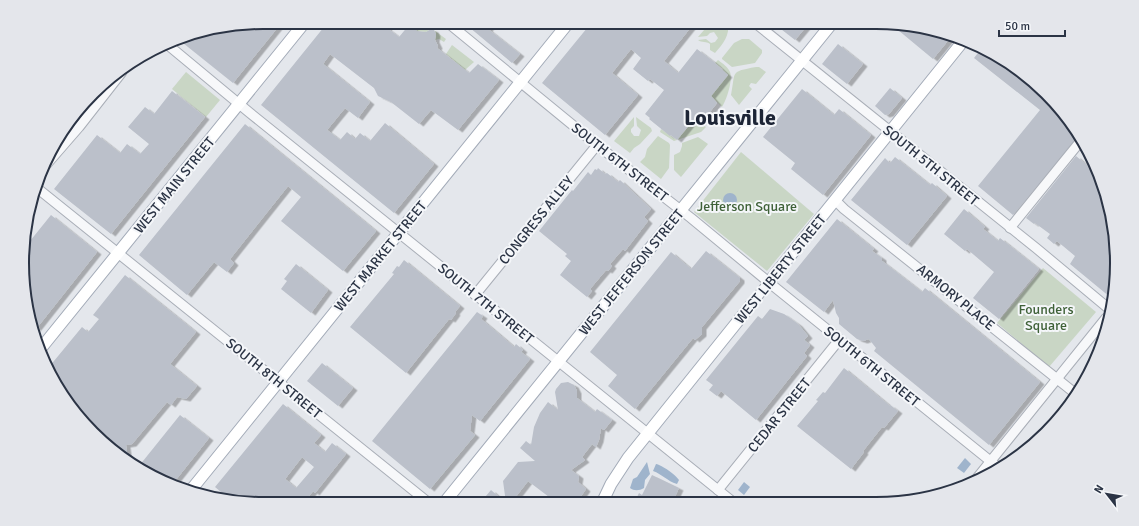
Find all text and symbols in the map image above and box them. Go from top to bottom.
scale bar [999,12,1065,38]
text: 50 m [1005,19,1030,34]
district label: Louisville [684,104,776,131]
street label: SOUTH 6TH STREET [568,119,672,206]
street label: SOUTH 5TH STREET [879,122,982,209]
street label: WEST MAIN STREET [130,134,219,237]
street label: CONGRESS ALLEY [496,173,577,268]
street label: WEST MARKET STREET [331,198,430,315]
park label: Jefferson Square [697,198,797,215]
street label: WEST JEFFERSON STREET [575,206,688,339]
street label: WEST LIBERTY STREET [731,211,830,327]
street label: SOUTH 7TH STREET [434,260,537,347]
street label: ARMORY PLACE [913,261,998,334]
park label: Founders Square [1018,301,1074,334]
street label: SOUTH 6TH STREET [820,323,923,410]
street label: SOUTH 8TH STREET [222,335,325,422]
street label: CEDAR STREET [744,375,815,456]
north arrow [1087,474,1127,514]
text: N [1091,482,1106,496]

